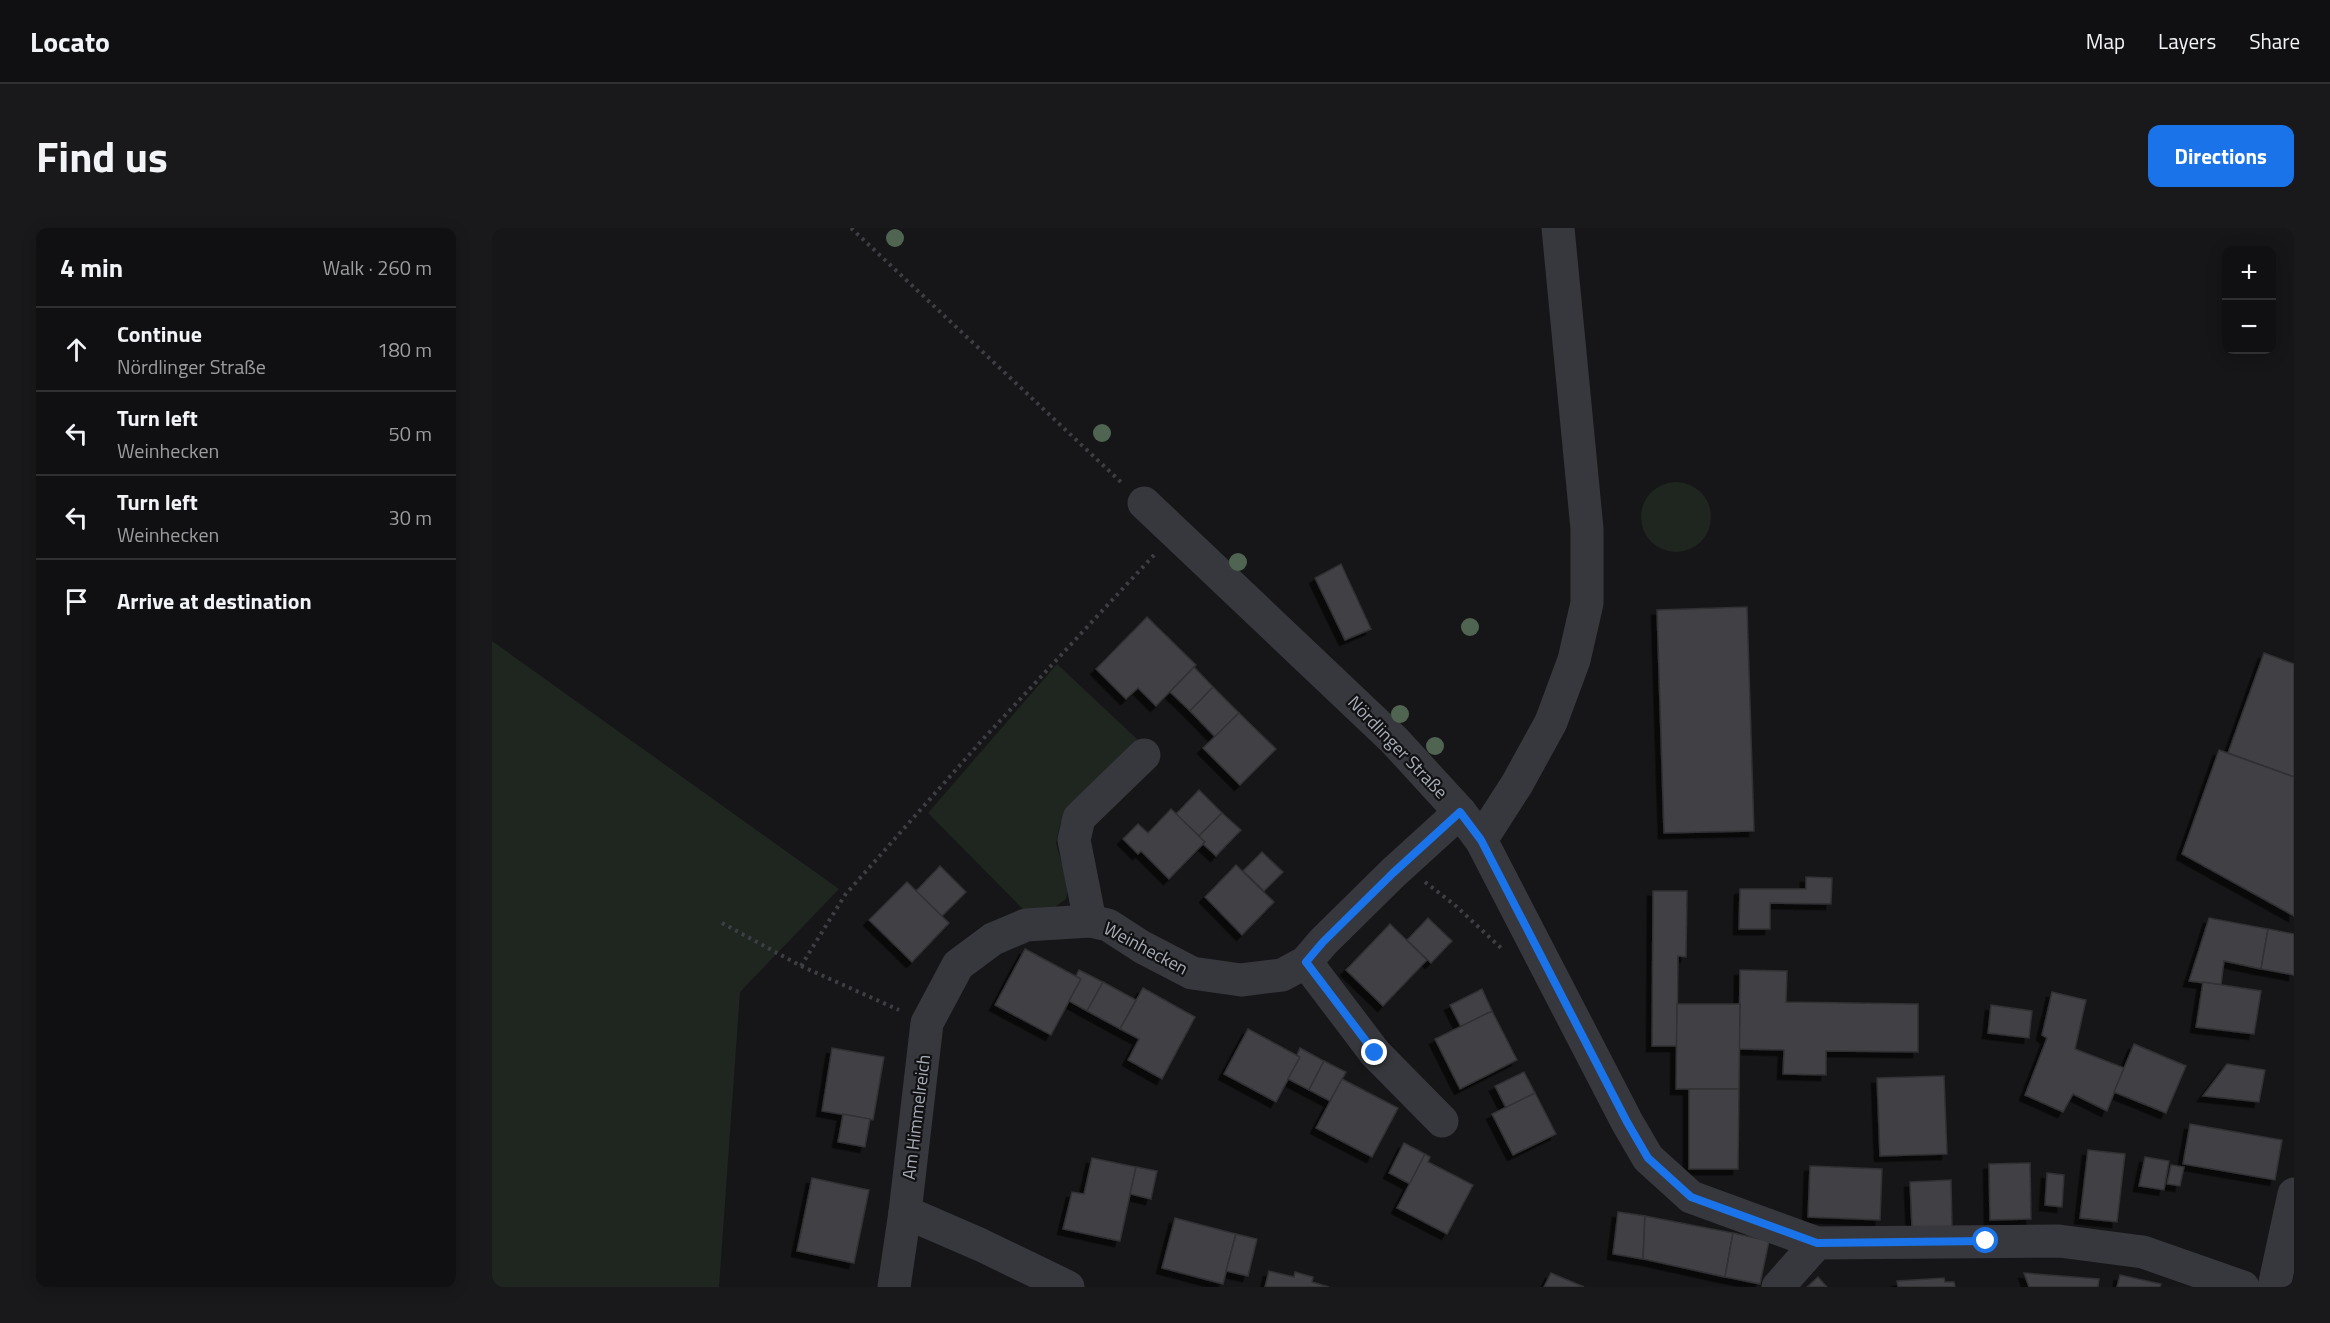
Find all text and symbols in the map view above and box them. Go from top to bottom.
text: Locato [30,20,110,63]
text: Map [2086,25,2125,57]
text: Layers [2158,25,2216,57]
text: Share [2249,25,2300,57]
text: Find us [36,124,168,188]
button: Directions [2148,125,2294,187]
map controls [2222,246,2276,354]
button: + [2222,246,2276,300]
text: 4 min [60,248,123,287]
text: Walk · 260 m [323,252,432,283]
button: − [2222,300,2276,354]
text: Continue [117,317,202,351]
icon: ahead [60,333,93,366]
text: 180 m [377,334,432,365]
text: Nördlinger Straße [117,351,266,382]
text: Turn left [117,401,198,435]
icon: left [60,417,93,450]
text: 50 m [388,418,432,449]
text: Weinhecken [117,435,219,466]
text: Turn left [117,485,198,519]
icon: left [60,501,93,534]
text: 30 m [388,502,432,533]
text: Weinhecken [117,519,219,550]
text: Arrive at destination [117,584,312,618]
icon: arrive [60,585,93,618]
street label: Nördlinger Straße [1342,689,1454,805]
street label: Weinhecken [1099,914,1193,982]
route end [1361,1039,1387,1065]
street label: Am Himmelreich [895,1053,937,1181]
route start [1972,1227,1998,1253]

